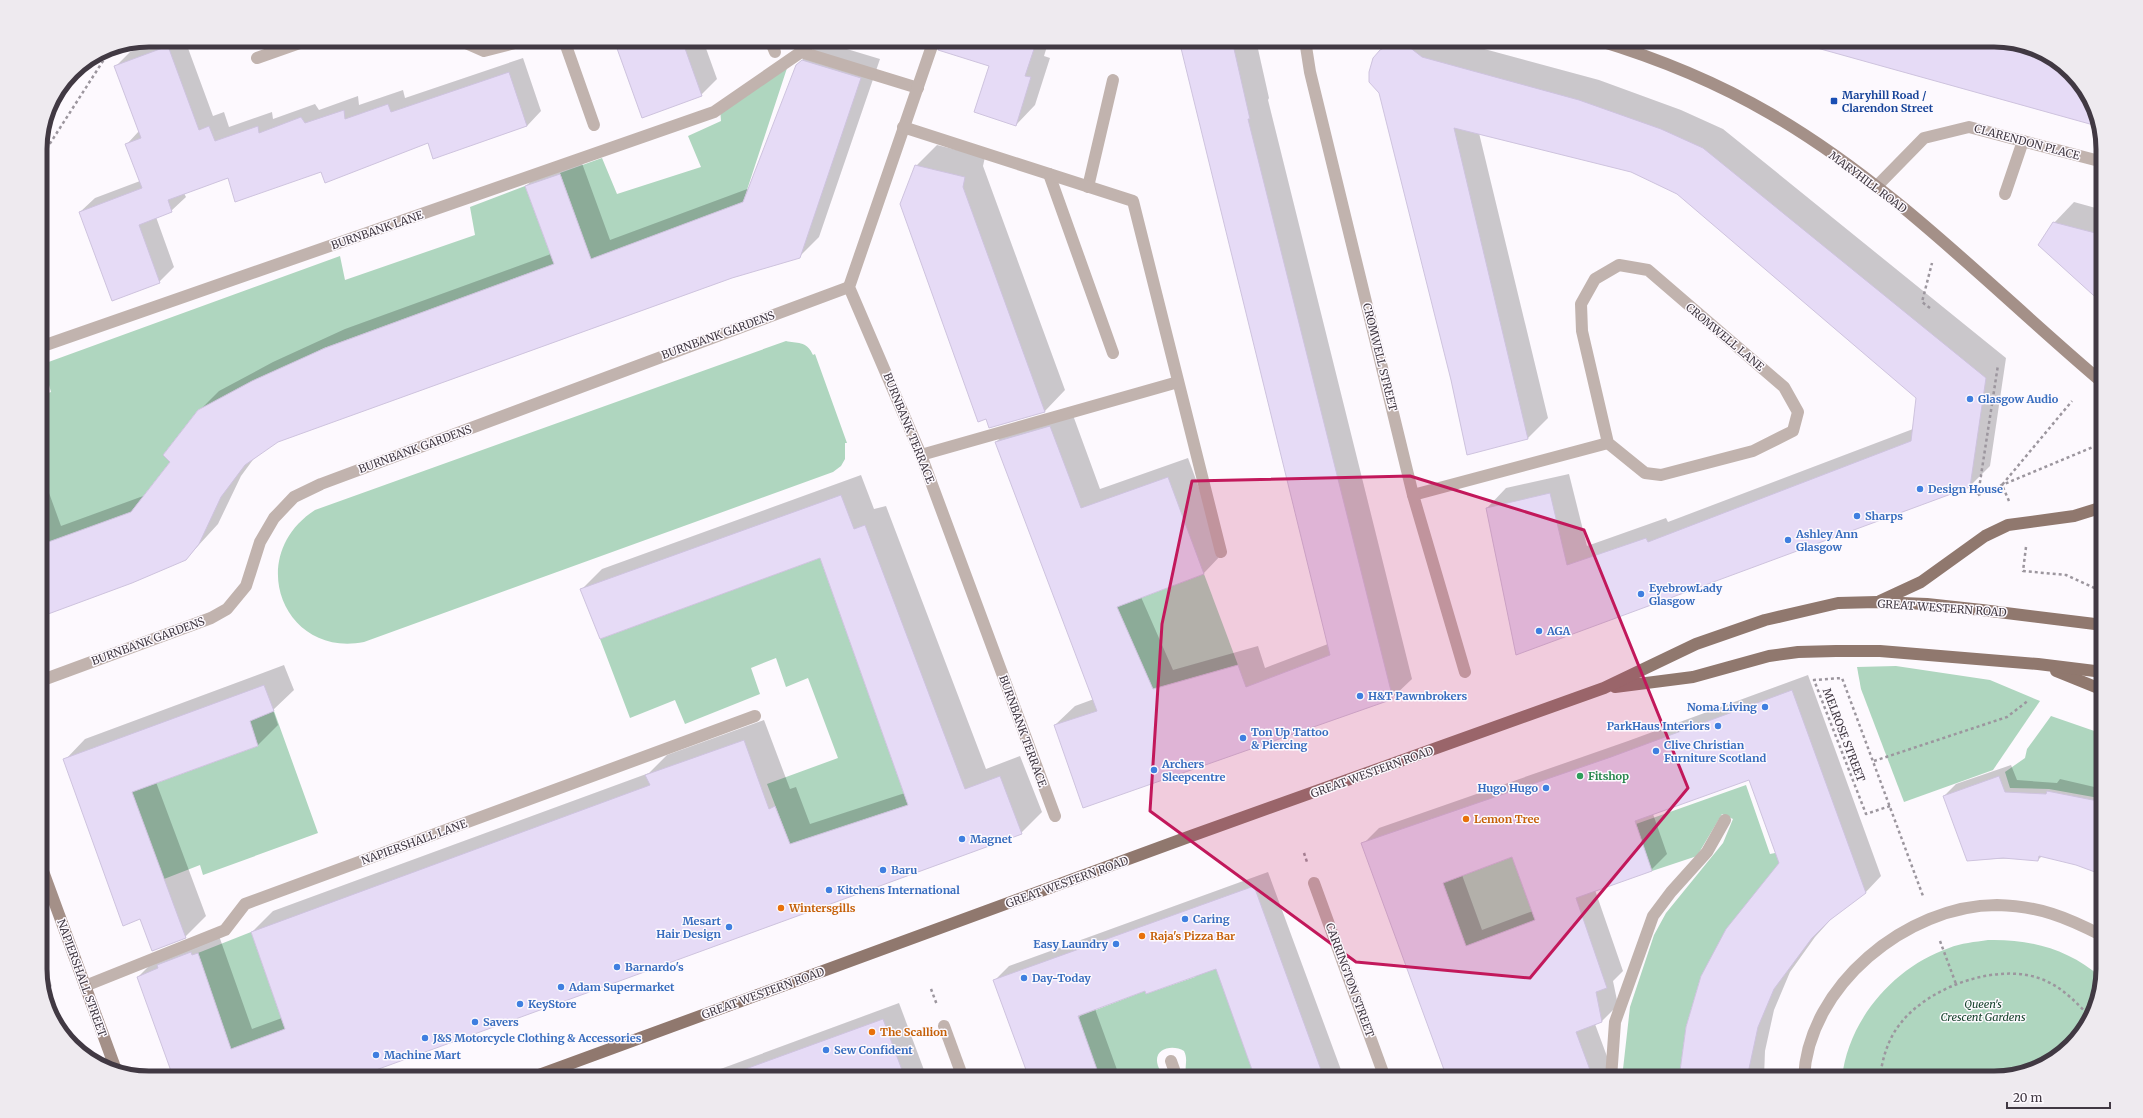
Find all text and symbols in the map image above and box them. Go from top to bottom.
place label: Maryhill Road / Clarendon Street [1842,88,1934,115]
marker: Maryhill Road / Clarendon Street [1829,96,1839,106]
street label: CLARENDON PLACE [1973,121,2081,163]
street label: MARYHILL ROAD [1826,148,1910,216]
street label: BURNBANK LANE [329,208,425,252]
street label: CROMWELL LANE [1683,300,1767,374]
street label: CROMWELL STREET [1360,302,1400,413]
street label: BURNBANK GARDENS [660,308,777,362]
street label: BURNBANK TERRACE [880,371,938,485]
place label: Glasgow Audio [1978,392,2059,406]
marker: Glasgow Audio [1965,394,1975,404]
street label: BURNBANK GARDENS [357,422,474,476]
place label: Design House [1928,482,2003,496]
marker: Design House [1915,484,1925,494]
place label: Sharps [1865,509,1903,523]
marker: Sharps [1852,511,1862,521]
place label: Ashley Ann Glasgow [1795,527,1859,554]
marker: Ashley Ann Glasgow [1783,535,1793,545]
place label: EyebrowLady Glasgow [1649,581,1723,608]
marker: EyebrowLady Glasgow [1636,589,1646,599]
street label: GREAT WESTERN ROAD [1877,597,2007,619]
street label: BURNBANK GARDENS [90,614,207,668]
place label: AGA [1546,624,1571,638]
marker: AGA [1534,626,1544,636]
street label: BURNBANK TERRACE [996,673,1050,789]
street label: MELROSE STREET [1820,686,1868,784]
place label: H&T Pawnbrokers [1368,689,1467,703]
marker: H&T Pawnbrokers [1355,691,1365,701]
place label: Noma Living [1687,700,1757,714]
marker: Noma Living [1760,702,1770,712]
place label: ParkHaus Interiors [1607,719,1710,733]
marker: ParkHaus Interiors [1713,721,1723,731]
place label: Ton Up Tattoo & Piercing [1251,725,1329,752]
marker: Ton Up Tattoo & Piercing [1238,733,1248,743]
place label: Clive Christian Furniture Scotland [1664,738,1766,765]
street label: GREAT WESTERN ROAD [1309,743,1435,801]
marker: Clive Christian Furniture Scotland [1651,746,1661,756]
place label: Archers Sleepcentre [1161,757,1226,784]
marker: Archers Sleepcentre [1149,765,1159,775]
place label: Fitshop [1588,769,1629,783]
marker: Fitshop [1575,771,1585,781]
place label: Hugo Hugo [1477,781,1538,795]
marker: Hugo Hugo [1541,783,1551,793]
place label: Lemon Tree [1474,812,1540,826]
marker: Lemon Tree [1461,814,1471,824]
street label: NAPIERSHALL LANE [359,816,469,868]
place label: Magnet [970,832,1013,846]
marker: Magnet [957,834,967,844]
street label: GREAT WESTERN ROAD [1004,853,1130,911]
place label: Baru [891,863,917,877]
marker: Baru [878,865,888,875]
place label: Kitchens International [837,883,960,897]
marker: Kitchens International [824,885,834,895]
place label: Wintersgills [788,901,856,915]
marker: Wintersgills [776,903,786,913]
place label: Caring [1193,912,1230,926]
place label: Mesart Hair Design [656,914,722,941]
marker: Caring [1180,914,1190,924]
street label: NAPIERSHALL STREET [54,917,110,1039]
street label: CARRINGTON STREET [1323,921,1377,1039]
marker: Mesart Hair Design [724,922,734,932]
place label: Raja's Pizza Bar [1150,929,1235,943]
marker: Raja's Pizza Bar [1137,931,1147,941]
place label: Easy Laundry [1033,937,1108,951]
marker: Easy Laundry [1111,939,1121,949]
place label: Barnardo's [625,960,684,974]
marker: Barnardo's [612,962,622,972]
street label: GREAT WESTERN ROAD [700,964,826,1022]
place label: Day-Today [1032,971,1091,985]
marker: Day-Today [1019,973,1029,983]
place label: Adam Supermarket [568,980,675,994]
marker: Adam Supermarket [556,982,566,992]
place label: KeyStore [528,997,577,1011]
park label: Queen's Crescent Gardens [1940,997,2026,1024]
marker: KeyStore [515,999,525,1009]
place label: Savers [483,1015,519,1029]
marker: Savers [470,1017,480,1027]
place label: The Scallion [880,1025,948,1039]
marker: The Scallion [867,1027,877,1037]
place label: J&S Motorcycle Clothing & Accessories [432,1031,642,1045]
marker: J&S Motorcycle Clothing & Accessories [420,1033,430,1043]
place label: Sew Confident [834,1043,913,1057]
marker: Sew Confident [821,1045,831,1055]
place label: Machine Mart [384,1048,461,1062]
marker: Machine Mart [371,1050,381,1060]
scale bar [2007,1084,2110,1110]
text: 20 m [2013,1090,2042,1105]

